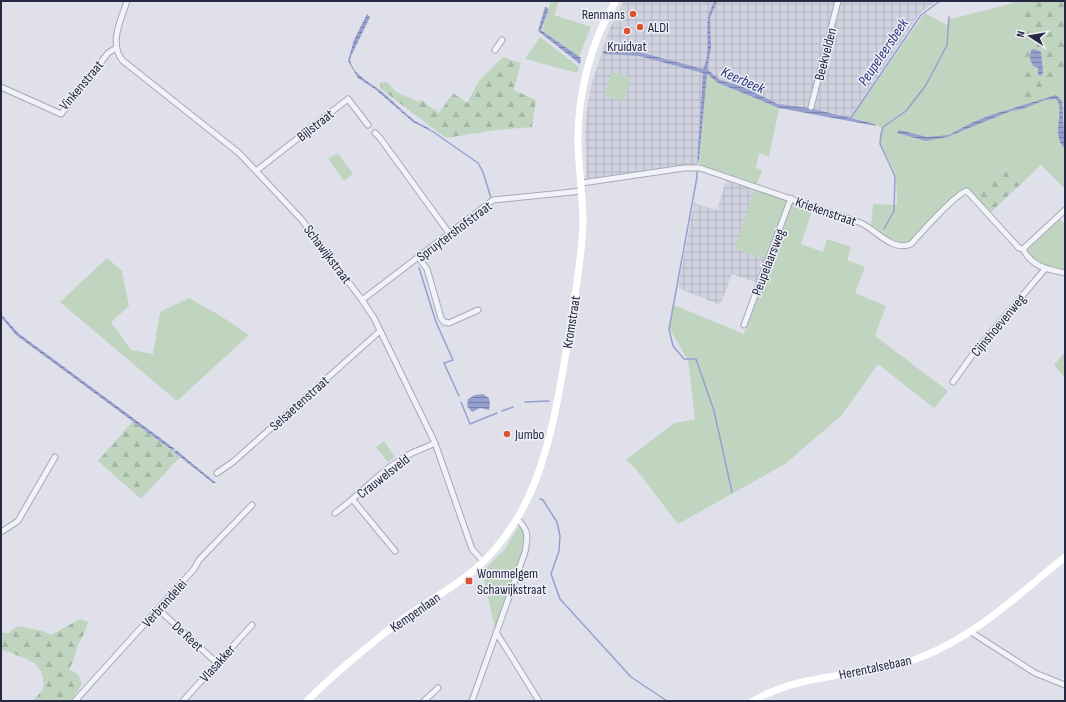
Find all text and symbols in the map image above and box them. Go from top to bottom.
place label: Renmans [582,6,625,23]
marker: Renmans [628,9,638,19]
water label: Peupeleersbeek [854,15,913,90]
north arrow [1010,16,1050,56]
place label: ALDI [647,19,669,36]
marker: ALDI [635,22,645,32]
marker: Kruidvat [622,26,632,36]
street label: Beekvelden [811,26,840,82]
text: N [1014,30,1028,38]
place label: Kruidvat [607,38,647,55]
street label: Vinkenstraat [56,57,107,114]
water label: Keerbeek [718,62,768,99]
street label: Bijlstraat [293,106,337,145]
street label: Kriekenstraat [793,193,859,230]
street label: Spruytershofstraat [413,198,495,265]
street label: Schawijkstraat [300,222,355,287]
street label: Peupelaarsweg [748,226,789,298]
street label: Cijnshoevenweg [967,290,1030,360]
street label: Kromstraat [559,295,584,350]
street label: Selsaetenstraat [266,372,333,434]
place label: Jumbo [514,426,545,443]
marker: Jumbo [502,429,512,439]
street label: Crauwelsveld [354,450,413,502]
place label: Wommelgem Schawijkstraat [477,565,546,598]
street label: Verbrandelei [138,576,190,631]
marker: Wommelgem Schawijkstraat [464,576,474,586]
street label: Kempenlaan [387,589,444,636]
street label: De Reet [169,618,207,655]
street label: Vlasakker [196,641,239,686]
street label: Herentalsebaan [837,652,913,683]

